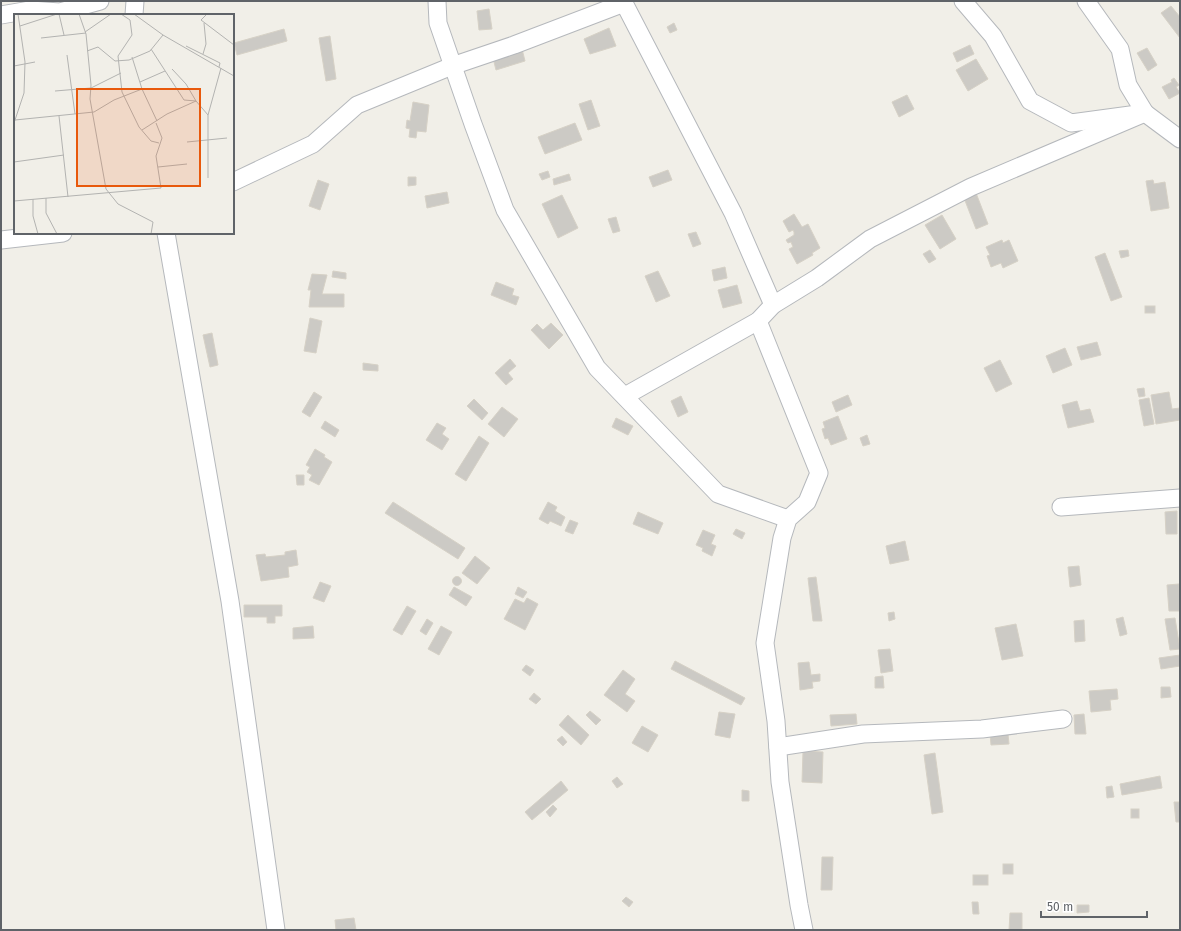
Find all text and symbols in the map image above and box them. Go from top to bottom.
inset map [14,14,234,234]
scale bar [1041,893,1147,919]
text: 50 m [1047,900,1073,914]

